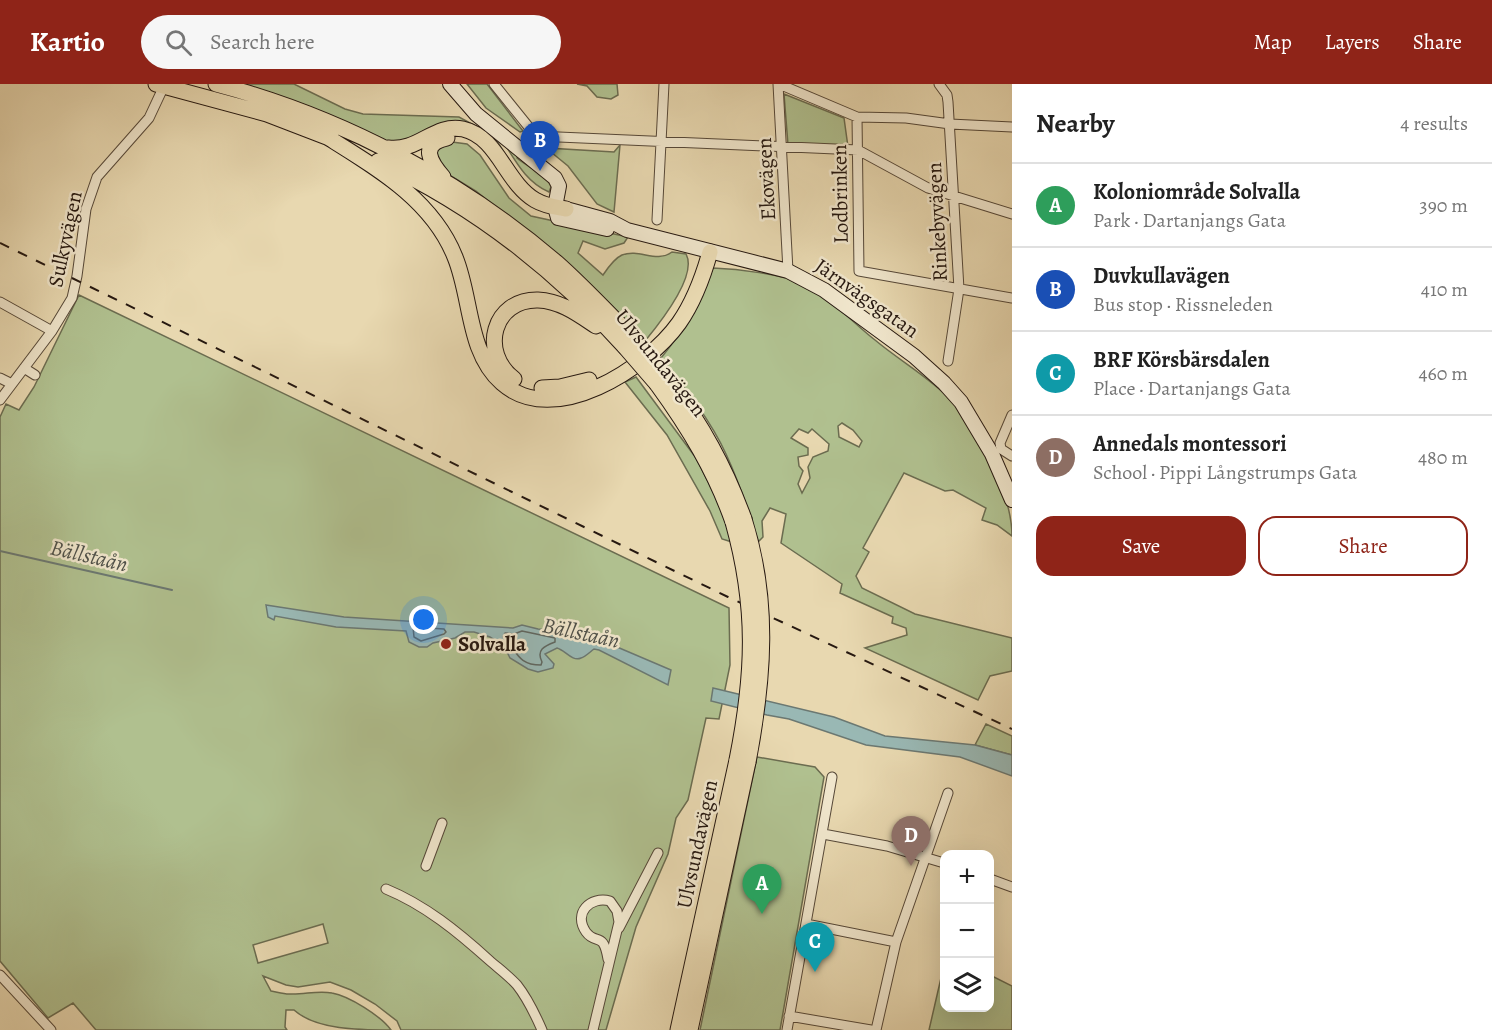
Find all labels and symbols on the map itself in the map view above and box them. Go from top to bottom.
pin: B [520,122,560,171]
street label: Ekovägen [750,137,782,221]
street label: Lodbrinken [825,144,855,244]
street label: Rinkebyvägen [920,162,954,282]
street label: Sulkyvägen [41,188,89,290]
street label: Järnvägsgatan [809,252,925,344]
street label: Ulvsundavägen [609,303,713,423]
water label: Bällstaån [48,533,131,579]
your location [409,605,438,634]
water label: Bällstaån [540,610,622,656]
place label: Solvalla [458,630,527,658]
marker: Solvalla [439,637,453,651]
street label: Ulvsundavägen [670,777,724,911]
pin: D [892,816,930,866]
pin: A [742,864,782,914]
pin: C [796,922,834,972]

